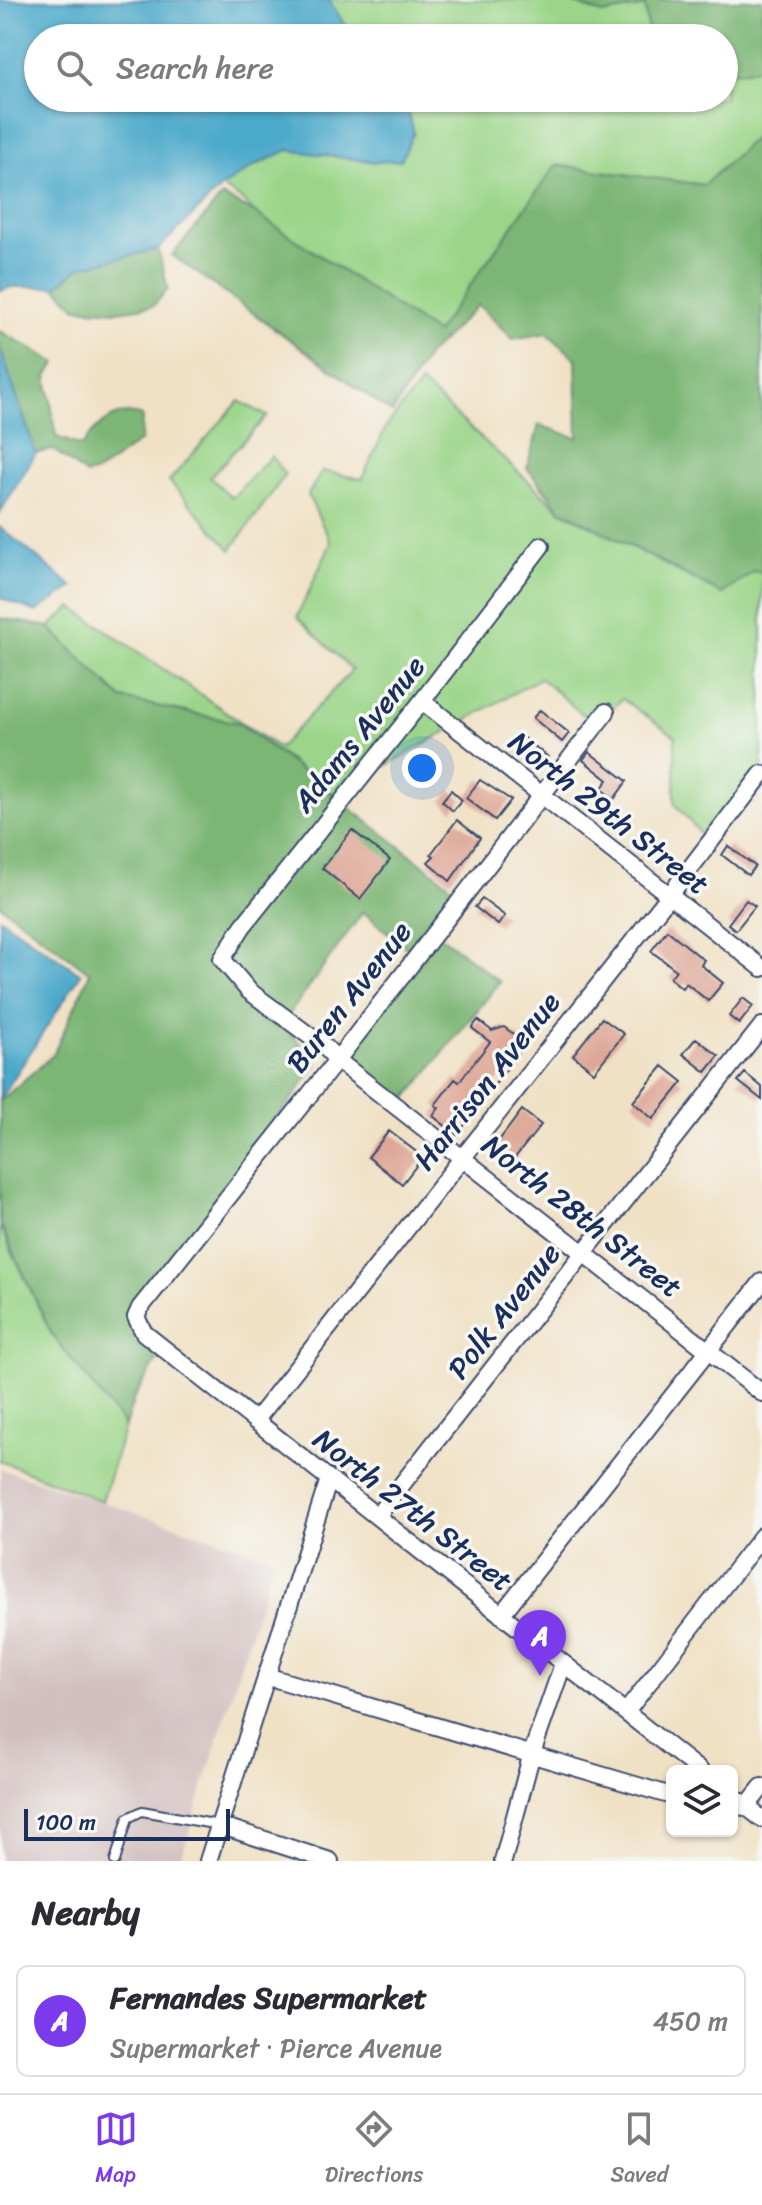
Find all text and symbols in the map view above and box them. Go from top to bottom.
search box [24,24,738,112]
text: Search here [116,41,274,95]
icon: search [52,46,96,90]
street label: Adams Avenue [278,643,440,826]
street label: North 29th Street [496,716,722,910]
your location [402,748,442,788]
street label: Buren Avenue [272,908,426,1086]
street label: Harrison Avenue [399,979,575,1183]
street label: North 28th Street [469,1120,695,1312]
street label: Polk Avenue [433,1230,575,1392]
street label: North 27th Street [301,1414,525,1606]
pin: A [514,1610,566,1676]
map controls [666,1765,738,1837]
button: layers [666,1765,738,1837]
text: 100 m [36,1803,96,1842]
scale bar [24,1805,230,1841]
text: Nearby [32,1883,140,1943]
text: Fernandes Supermarket [110,1971,427,2025]
text: A [51,1998,69,2044]
text: 450 m [653,1998,728,2044]
text: Supermarket · Pierce Avenue [110,2025,442,2071]
tab: Map [94,2107,138,2194]
tab: Directions [325,2107,423,2194]
tab: Saved [610,2107,668,2194]

